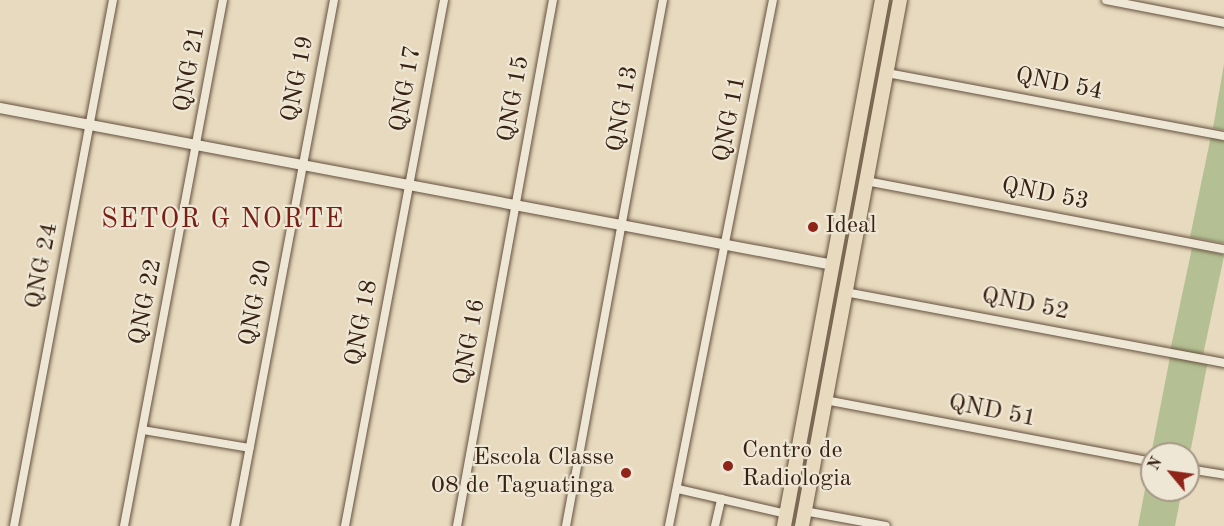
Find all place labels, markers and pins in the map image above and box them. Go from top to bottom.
place label: Ideal [825,213,876,241]
marker: Ideal [806,220,820,234]
place label: Centro de Radiologia [742,438,852,494]
place label: Escola Classe 08 de Taguatinga [431,445,614,501]
marker: Centro de Radiologia [719,457,737,475]
marker: Escola Classe 08 de Taguatinga [619,466,633,480]

